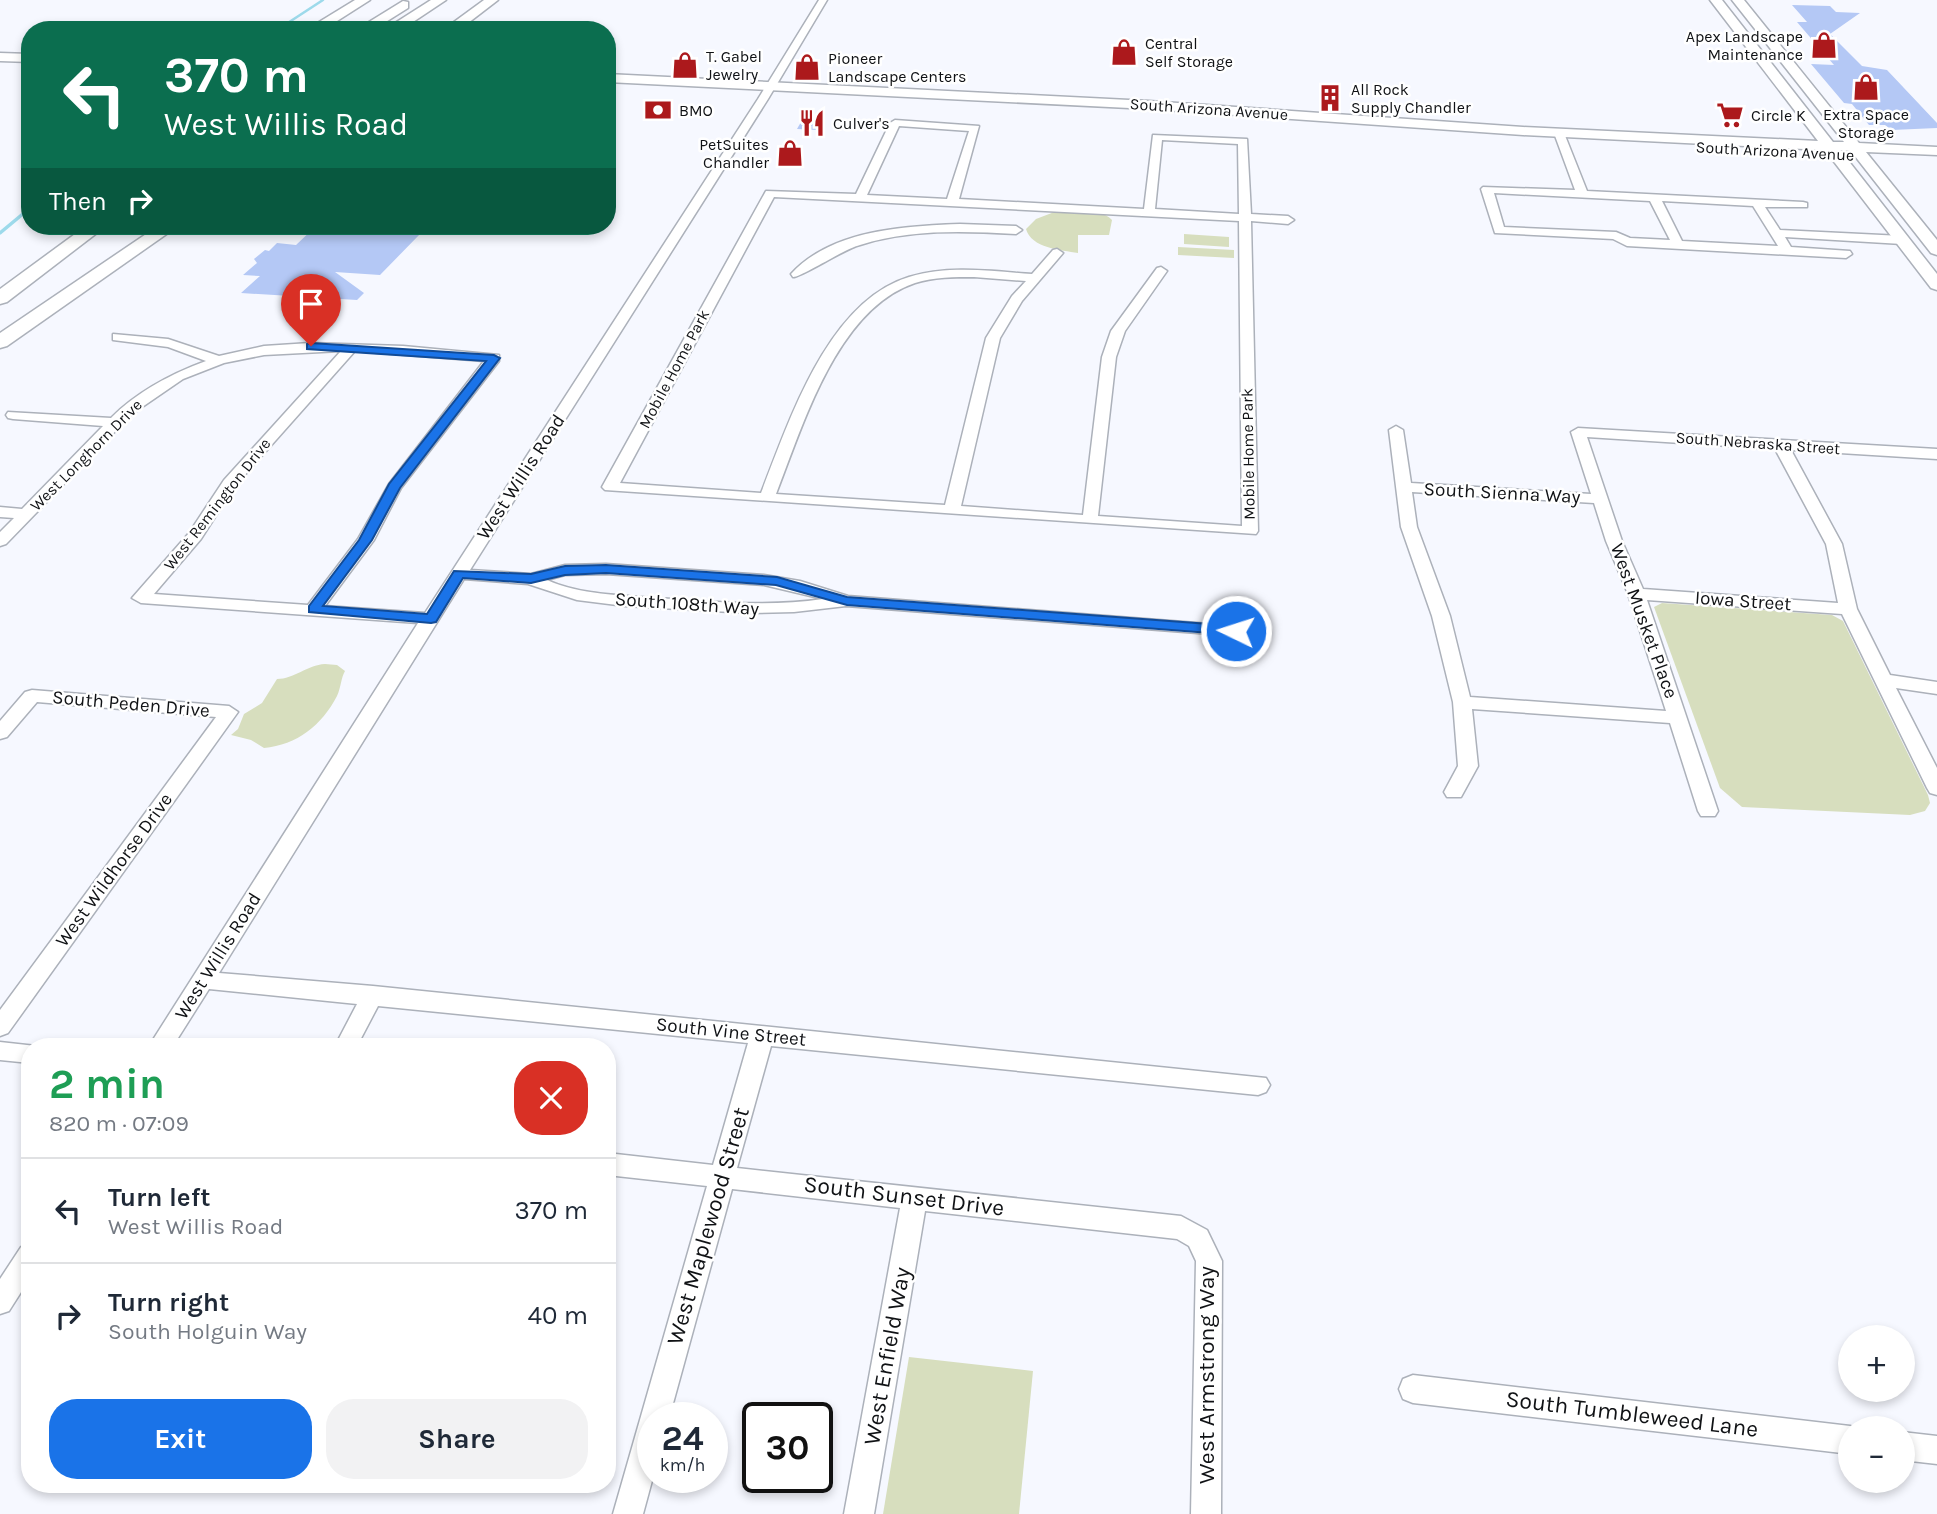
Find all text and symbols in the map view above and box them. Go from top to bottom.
place label: Apex Landscape Maintenance [1686,27,1803,64]
shop icon: Apex Landscape Maintenance [1809,30,1839,60]
place label: Central Self Storage [1145,34,1233,71]
shop icon: Central Self Storage [1109,37,1139,67]
text: 370 m [164,47,309,104]
place label: T. Gabel Jewelry [706,47,762,84]
icon: left [49,49,140,140]
place label: Pioneer Landscape Centers [828,49,966,86]
shop icon: T. Gabel Jewelry [670,50,700,80]
shop icon: Pioneer Landscape Centers [792,52,822,82]
shop icon: Extra Space Storage [1851,72,1881,102]
place label: All Rock Supply Chandler [1351,80,1471,117]
building icon: All Rock Supply Chandler [1315,83,1345,113]
street label: South Arizona Avenue [1129,94,1289,124]
bank icon: BMO [643,95,673,125]
supermarket icon: Circle K [1715,100,1745,130]
place label: BMO [679,101,713,120]
place label: Extra Space Storage [1823,105,1909,142]
text: West Willis Road [164,106,408,143]
place label: Circle K [1751,106,1806,125]
restaurant icon: Culver's [797,108,827,138]
place label: Culver's [833,114,890,133]
place label: PetSuites Chandler [699,135,769,172]
street label: South Arizona Avenue [1695,137,1855,165]
shop icon: PetSuites Chandler [775,138,805,168]
icon: right [121,182,159,220]
text: Then [49,186,107,217]
pin [281,274,341,346]
icon: arrive [292,285,330,323]
street label: Mobile Home Park [635,306,713,432]
street label: Mobile Home Park [1237,388,1259,520]
street label: West Longhorn Drive [26,395,146,515]
street label: West Willis Road [472,410,570,544]
street label: South Nebraska Street [1675,428,1841,458]
street label: West Remington Drive [160,434,274,574]
street label: South Sienna Way [1423,478,1581,508]
street label: West Musket Place [1606,540,1682,702]
street label: Iowa Street [1694,587,1792,615]
street label: South 108th Way [614,588,760,620]
position arrow [1199,594,1273,668]
street label: South Peden Drive [51,686,211,722]
street label: West Wildhorse Drive [51,789,177,951]
street label: West Willis Road [170,889,266,1023]
street label: South Vine Street [655,1013,807,1051]
text: 2 min [49,1059,165,1109]
button: close [514,1061,588,1135]
street label: West Maplewood Street [661,1104,755,1348]
text: 820 m · 07:09 [49,1110,189,1137]
street label: South Sunset Drive [802,1170,1006,1222]
text: Turn left [108,1182,210,1213]
icon: left [49,1192,87,1230]
text: 370 m [515,1195,588,1226]
text: West Willis Road [108,1213,283,1240]
street label: West Enfield Way [858,1265,916,1447]
street label: West Armstrong Way [1193,1266,1220,1484]
text: Turn right [108,1287,229,1318]
icon: right [49,1297,87,1335]
text: 40 m [528,1300,588,1331]
text: South Holguin Way [108,1318,307,1345]
map controls [1838,1325,1915,1493]
button: + [1838,1325,1915,1402]
street label: South Tumbleweed Lane [1504,1385,1760,1443]
button: Exit [49,1399,312,1479]
button: Share [326,1399,588,1479]
speed limit sign: 30 [742,1402,833,1493]
button: − [1838,1416,1915,1493]
text: 24 [662,1418,704,1459]
text: km/h [660,1454,705,1476]

